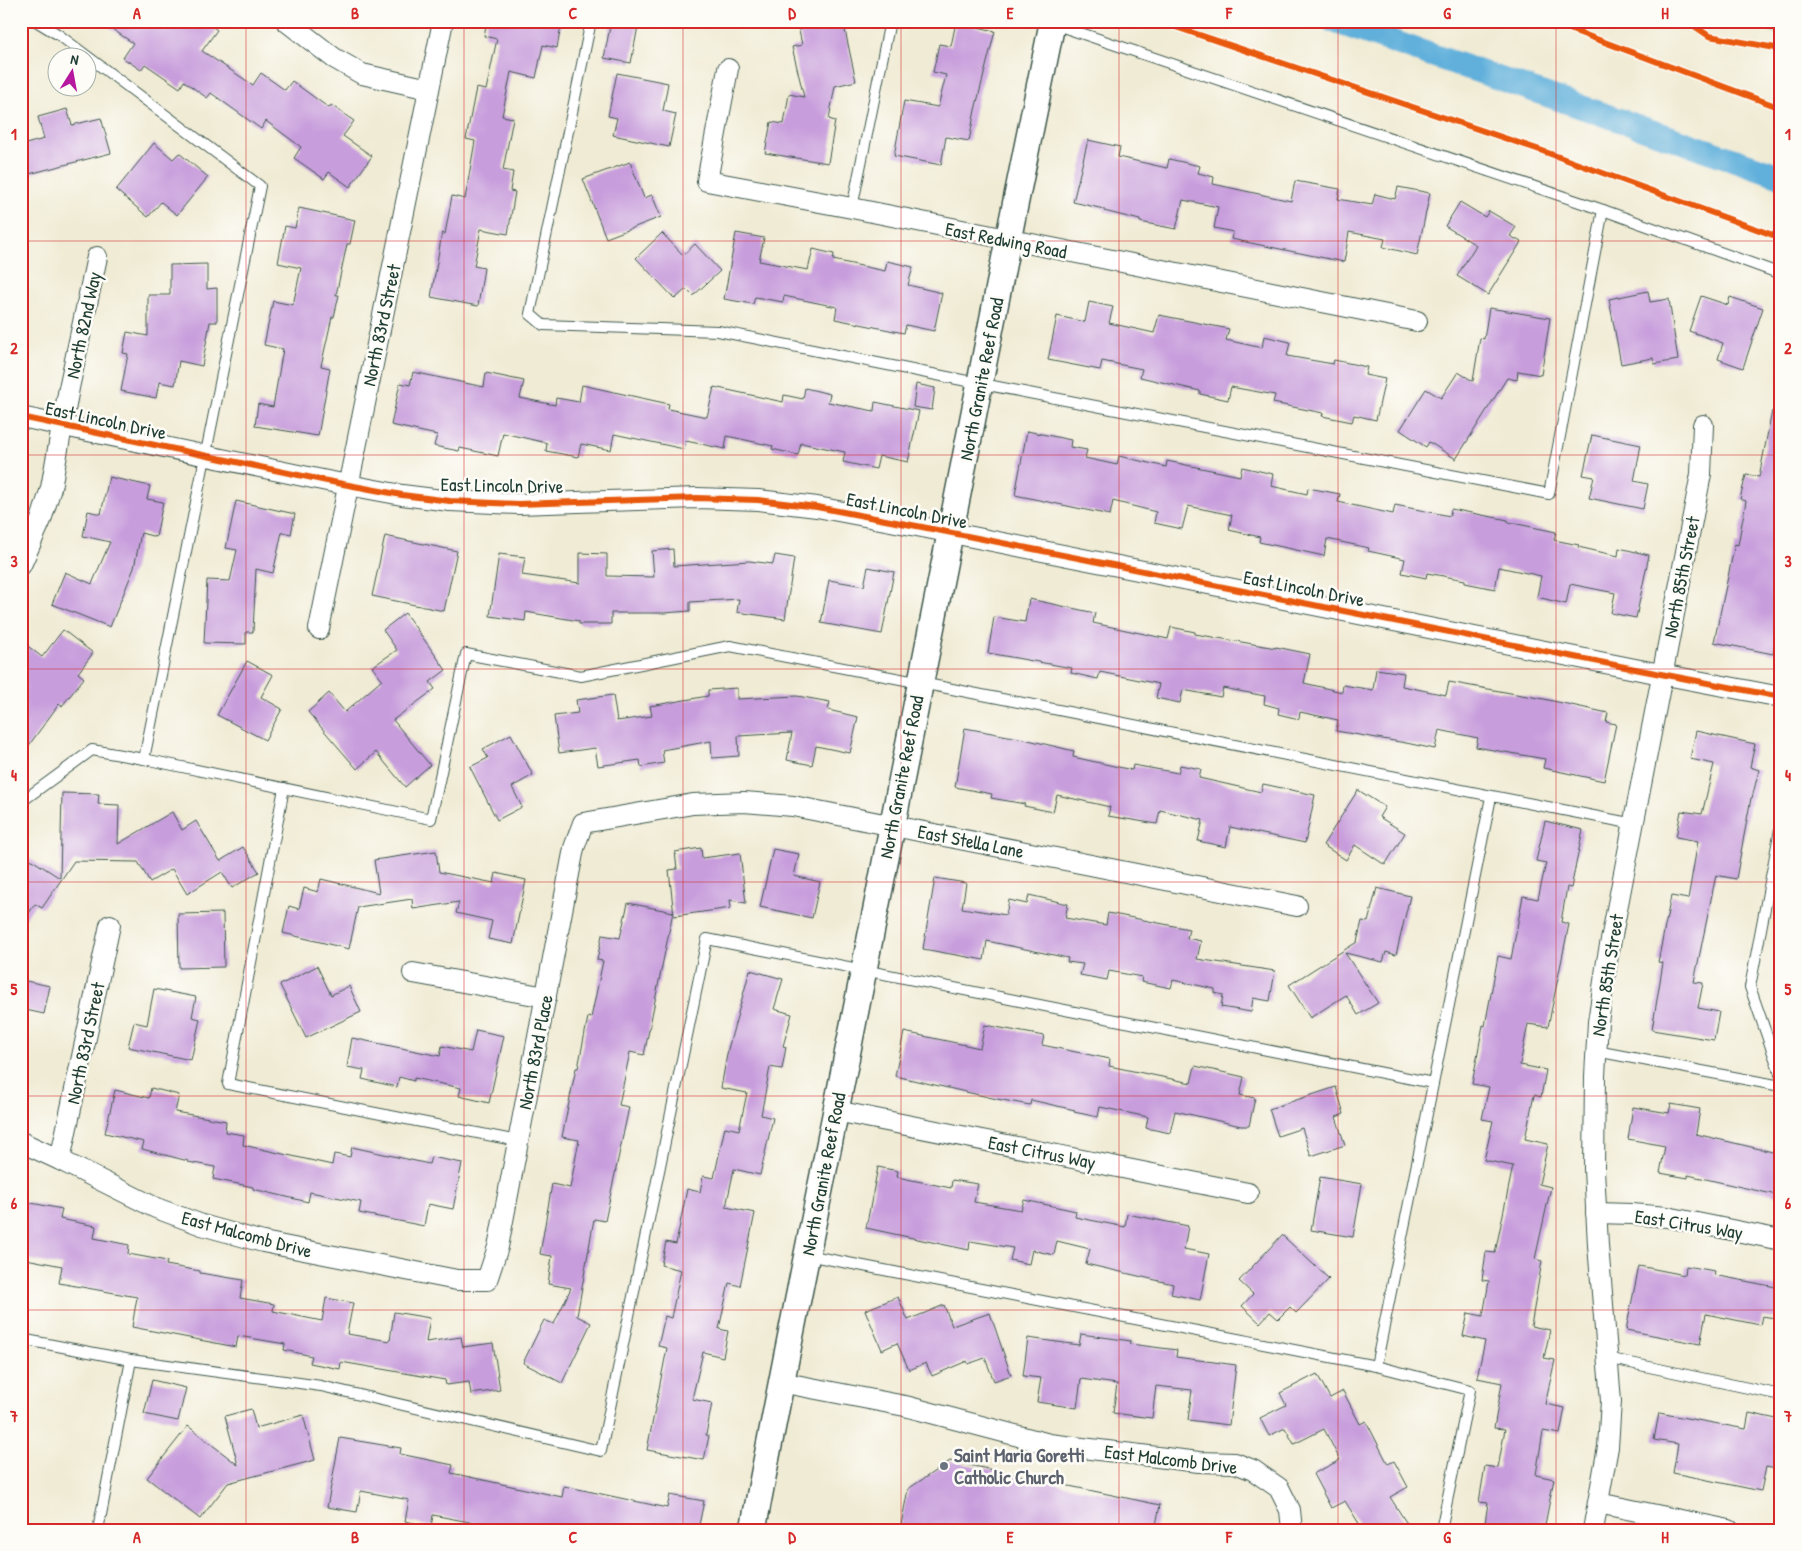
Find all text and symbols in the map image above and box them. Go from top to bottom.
text: A [133,2,141,24]
text: B [351,2,359,24]
text: C [569,2,578,24]
text: D [788,2,796,24]
text: E [1006,2,1014,24]
text: F [1225,2,1233,24]
text: G [1443,2,1451,24]
text: H [1661,2,1669,24]
north arrow [48,48,98,98]
text: N [69,49,81,69]
text: 1 [11,123,17,145]
text: 1 [1785,123,1791,145]
street label: East Redwing Road [943,215,1070,265]
street label: North 83rd Street [355,261,407,388]
street label: North 82nd Way [59,269,107,381]
street label: North Granite Reef Road [952,295,1010,463]
text: 2 [10,337,18,359]
text: 2 [1784,337,1792,359]
street label: East Lincoln Drive [43,395,169,446]
street label: East Lincoln Drive [440,471,564,499]
street label: East Lincoln Drive [844,486,970,535]
street label: North 85th Street [1656,514,1706,640]
text: 3 [10,550,18,572]
text: 3 [1784,550,1792,572]
street label: East Lincoln Drive [1241,564,1367,613]
street label: North Granite Reef Road [872,693,930,861]
text: 4 [11,764,17,786]
text: 4 [1785,764,1791,786]
street label: East Stella Lane [916,818,1027,864]
street label: North 85th Street [1585,912,1630,1038]
text: 5 [11,978,18,1000]
text: 5 [1785,978,1792,1000]
street label: North 83rd Street [59,979,111,1106]
street label: North 83rd Place [511,992,559,1112]
street label: North Granite Reef Road [794,1090,852,1258]
street label: East Citrus Way [986,1129,1098,1175]
text: 6 [11,1192,18,1214]
text: 6 [1785,1192,1792,1214]
street label: East Citrus Way [1633,1203,1745,1245]
street label: East Malcomb Drive [179,1204,315,1264]
text: 7 [9,1405,18,1427]
text: 7 [1783,1405,1792,1427]
street label: East Malcomb Drive [1103,1438,1239,1480]
place label: Saint Maria Goretti Catholic Church [954,1442,1085,1490]
marker: Saint Maria Goretti Catholic Church [938,1460,950,1472]
text: A [133,1526,141,1548]
text: B [351,1526,359,1548]
text: C [569,1526,578,1548]
text: D [788,1526,796,1548]
text: E [1006,1526,1014,1548]
text: F [1225,1526,1233,1548]
text: G [1443,1526,1451,1548]
text: H [1661,1526,1669,1548]

